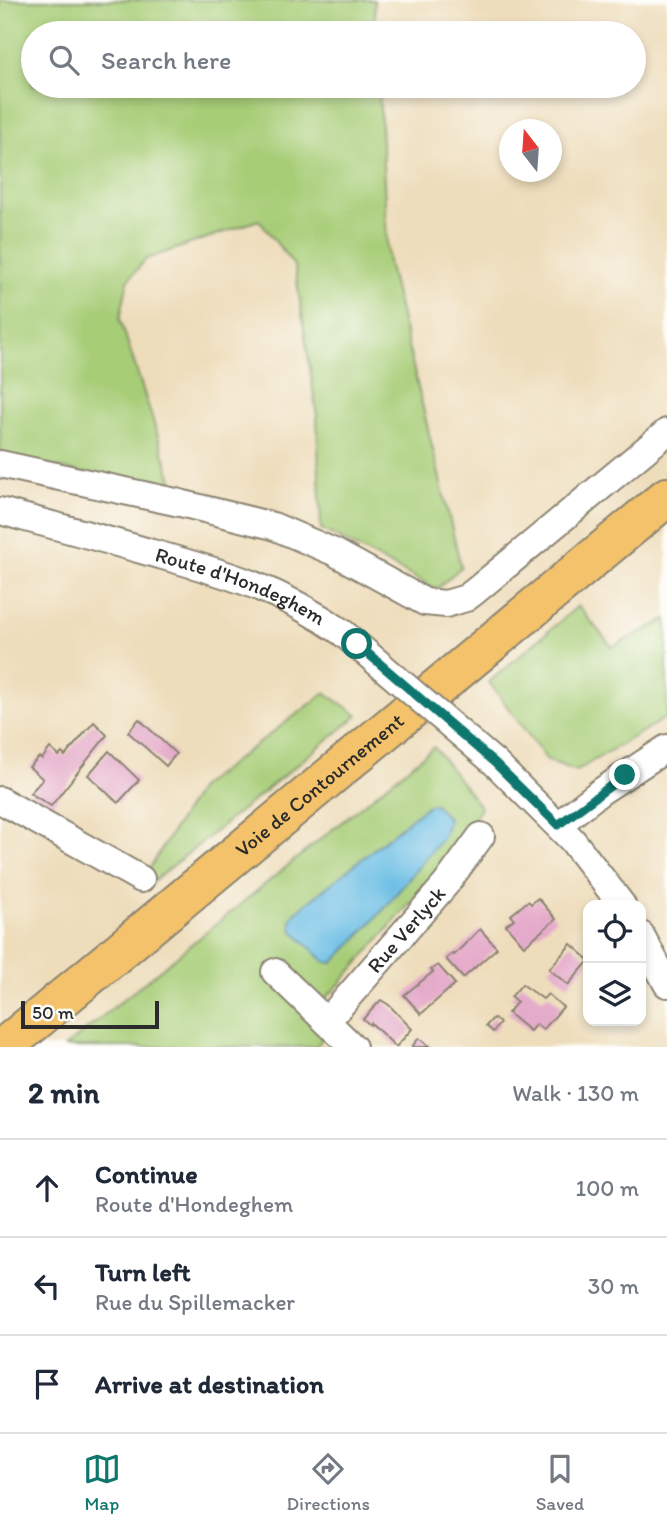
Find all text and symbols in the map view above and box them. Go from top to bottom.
search box [21,21,646,98]
icon: search [45,41,83,79]
text: Search here [101,44,231,76]
north arrow [499,119,562,182]
street label: Route d'Hondeghem [153,541,330,630]
route start [341,628,372,659]
street label: Voie de Contournement [230,708,409,862]
route end [609,759,640,790]
street label: Rue Verlyck [362,881,450,978]
map controls [583,900,646,1026]
button: locate [583,900,646,963]
button: layers [583,963,646,1026]
scale bar [21,998,159,1030]
text: 50 m [32,1001,74,1024]
text: 2 min [28,1074,99,1111]
text: Walk · 130 m [512,1079,639,1107]
text: Continue [95,1158,198,1190]
icon: ahead [28,1169,66,1207]
text: 100 m [575,1174,639,1202]
text: Route d'Hondeghem [95,1190,293,1218]
text: Turn left [95,1256,191,1288]
icon: left [28,1267,66,1305]
text: 30 m [588,1272,639,1300]
text: Rue du Spillemacker [95,1288,295,1316]
icon: arrive [28,1365,66,1403]
text: Arrive at destination [95,1368,324,1400]
tab: Map [83,1450,121,1515]
tab: Directions [286,1450,370,1515]
tab: Saved [536,1450,584,1515]

